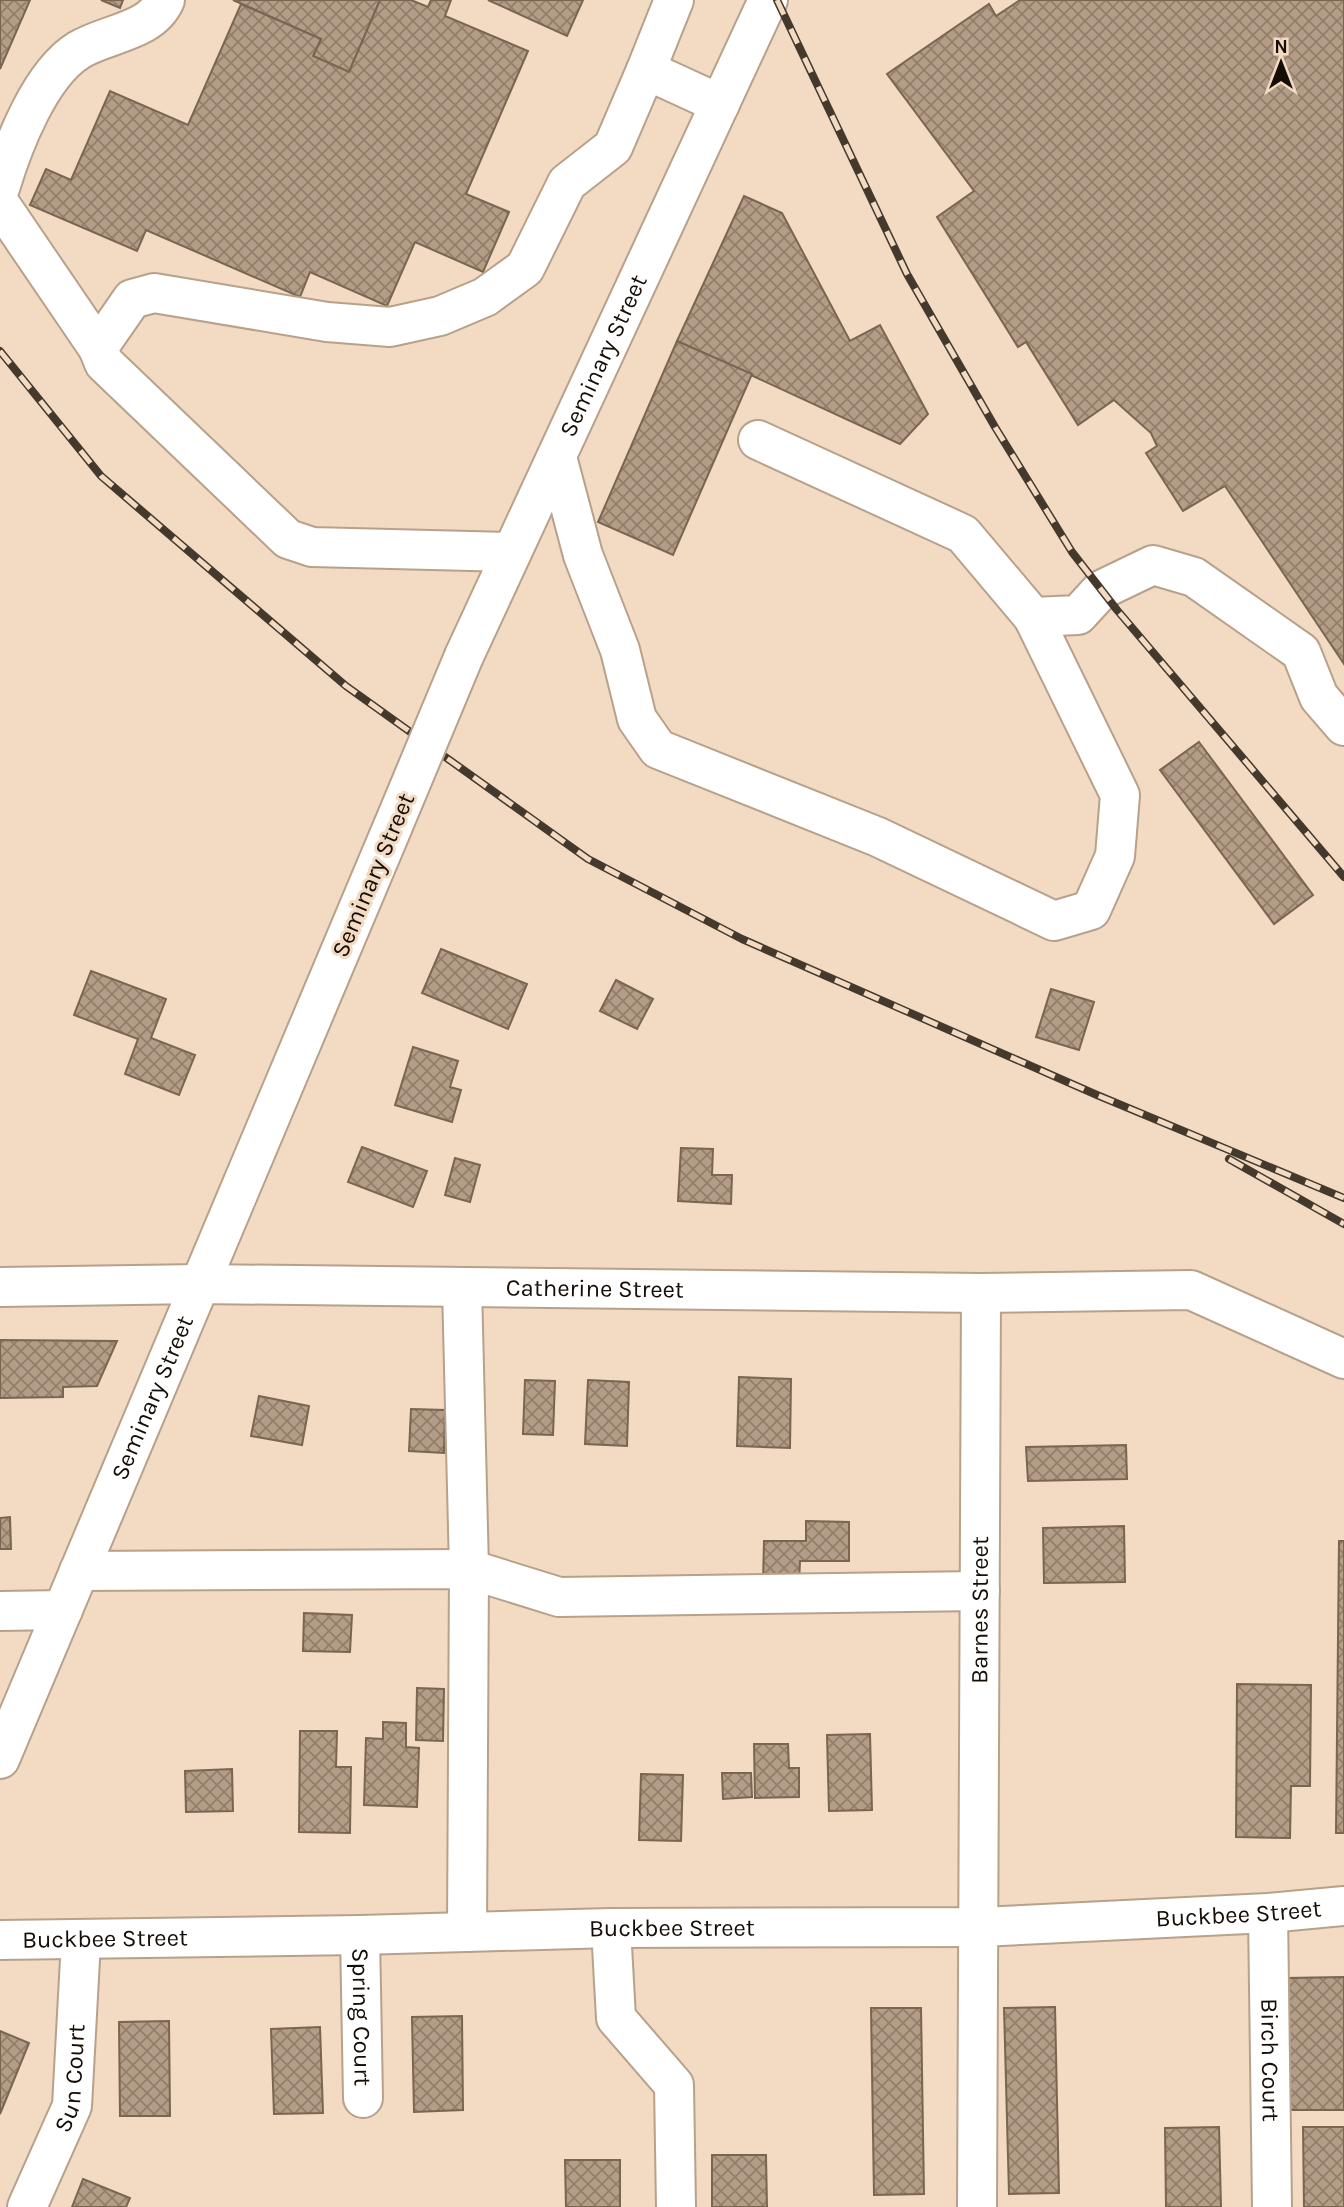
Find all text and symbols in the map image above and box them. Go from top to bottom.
north arrow [1246,28,1316,98]
text: N [1274,36,1288,58]
street label: Seminary Street [554,270,653,441]
street label: Seminary Street [326,789,420,961]
street label: Catherine Street [506,1274,684,1304]
street label: Seminary Street [105,1311,199,1484]
street label: Barnes Street [965,1536,994,1684]
street label: Buckbee Street [1155,1894,1323,1932]
street label: Buckbee Street [589,1914,755,1943]
street label: Buckbee Street [22,1923,188,1954]
street label: Spring Court [346,1948,377,2086]
street label: Birch Court [1255,1998,1285,2122]
street label: Sun Court [48,2023,90,2137]

